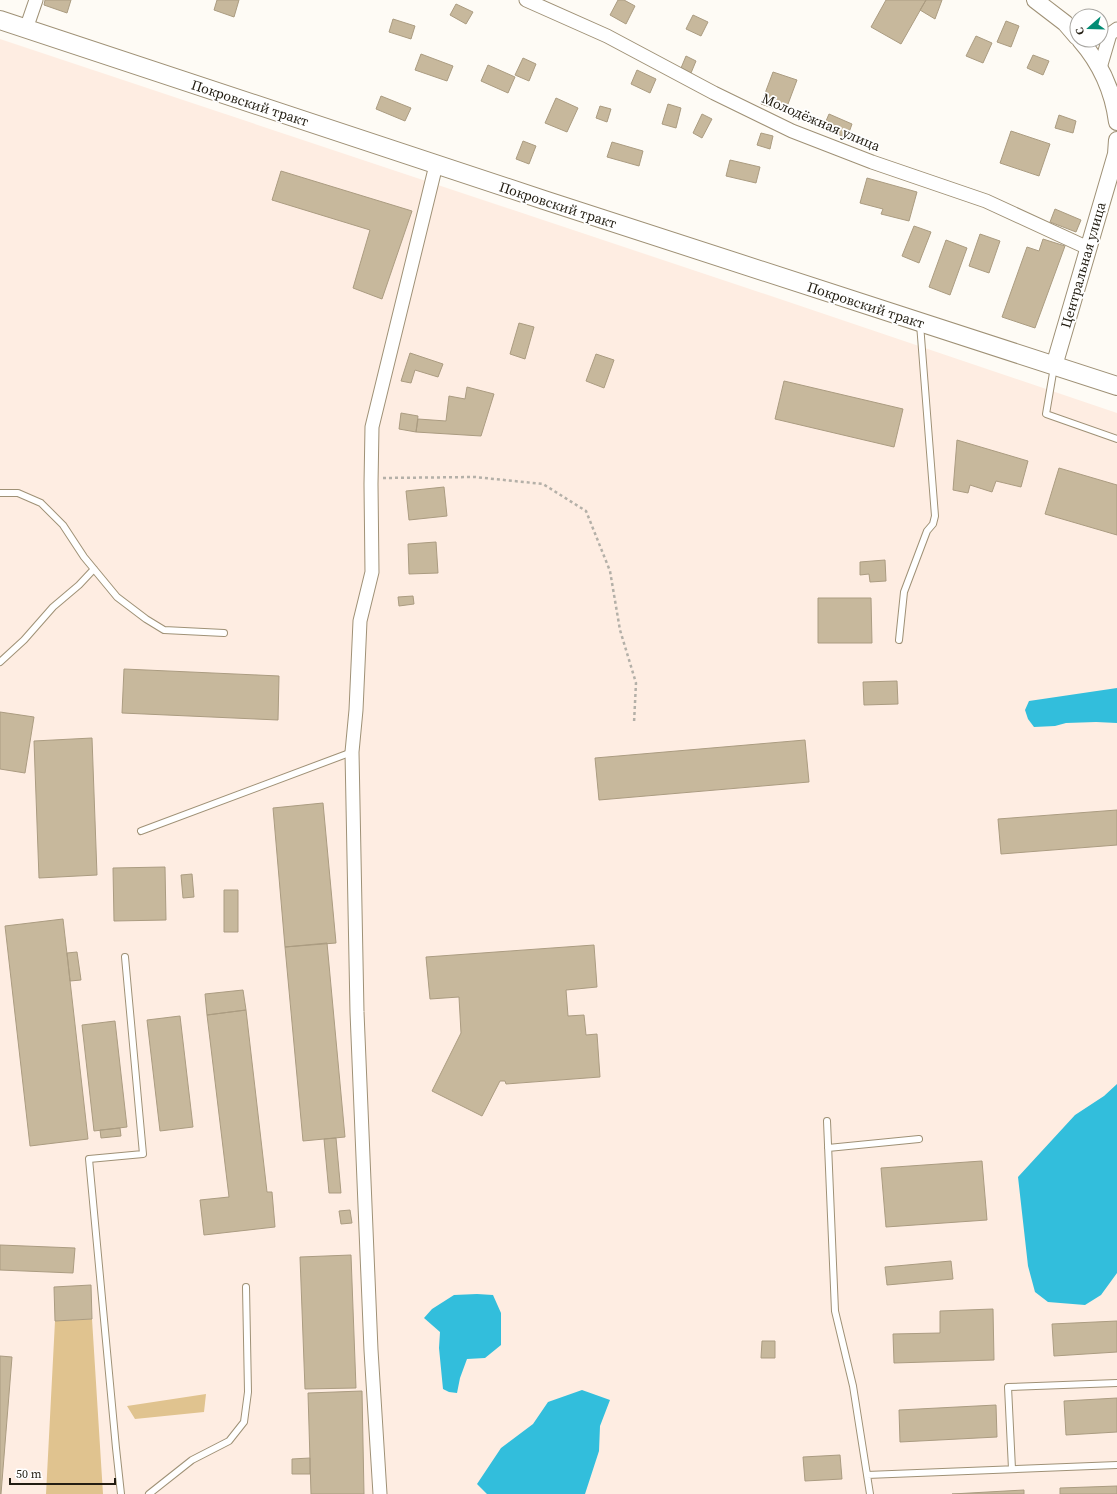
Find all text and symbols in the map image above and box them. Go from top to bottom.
north arrow [1069,8,1109,48]
text: С [1072,25,1088,37]
street label: Покровский тракт [189,75,312,132]
street label: Молодёжная улица [759,88,884,156]
street label: Покровский тракт [497,177,620,234]
street label: Центральная улица [1055,199,1111,330]
street label: Покровский тракт [805,277,928,334]
scale bar [10,1460,115,1486]
text: 50 m [16,1466,42,1482]

